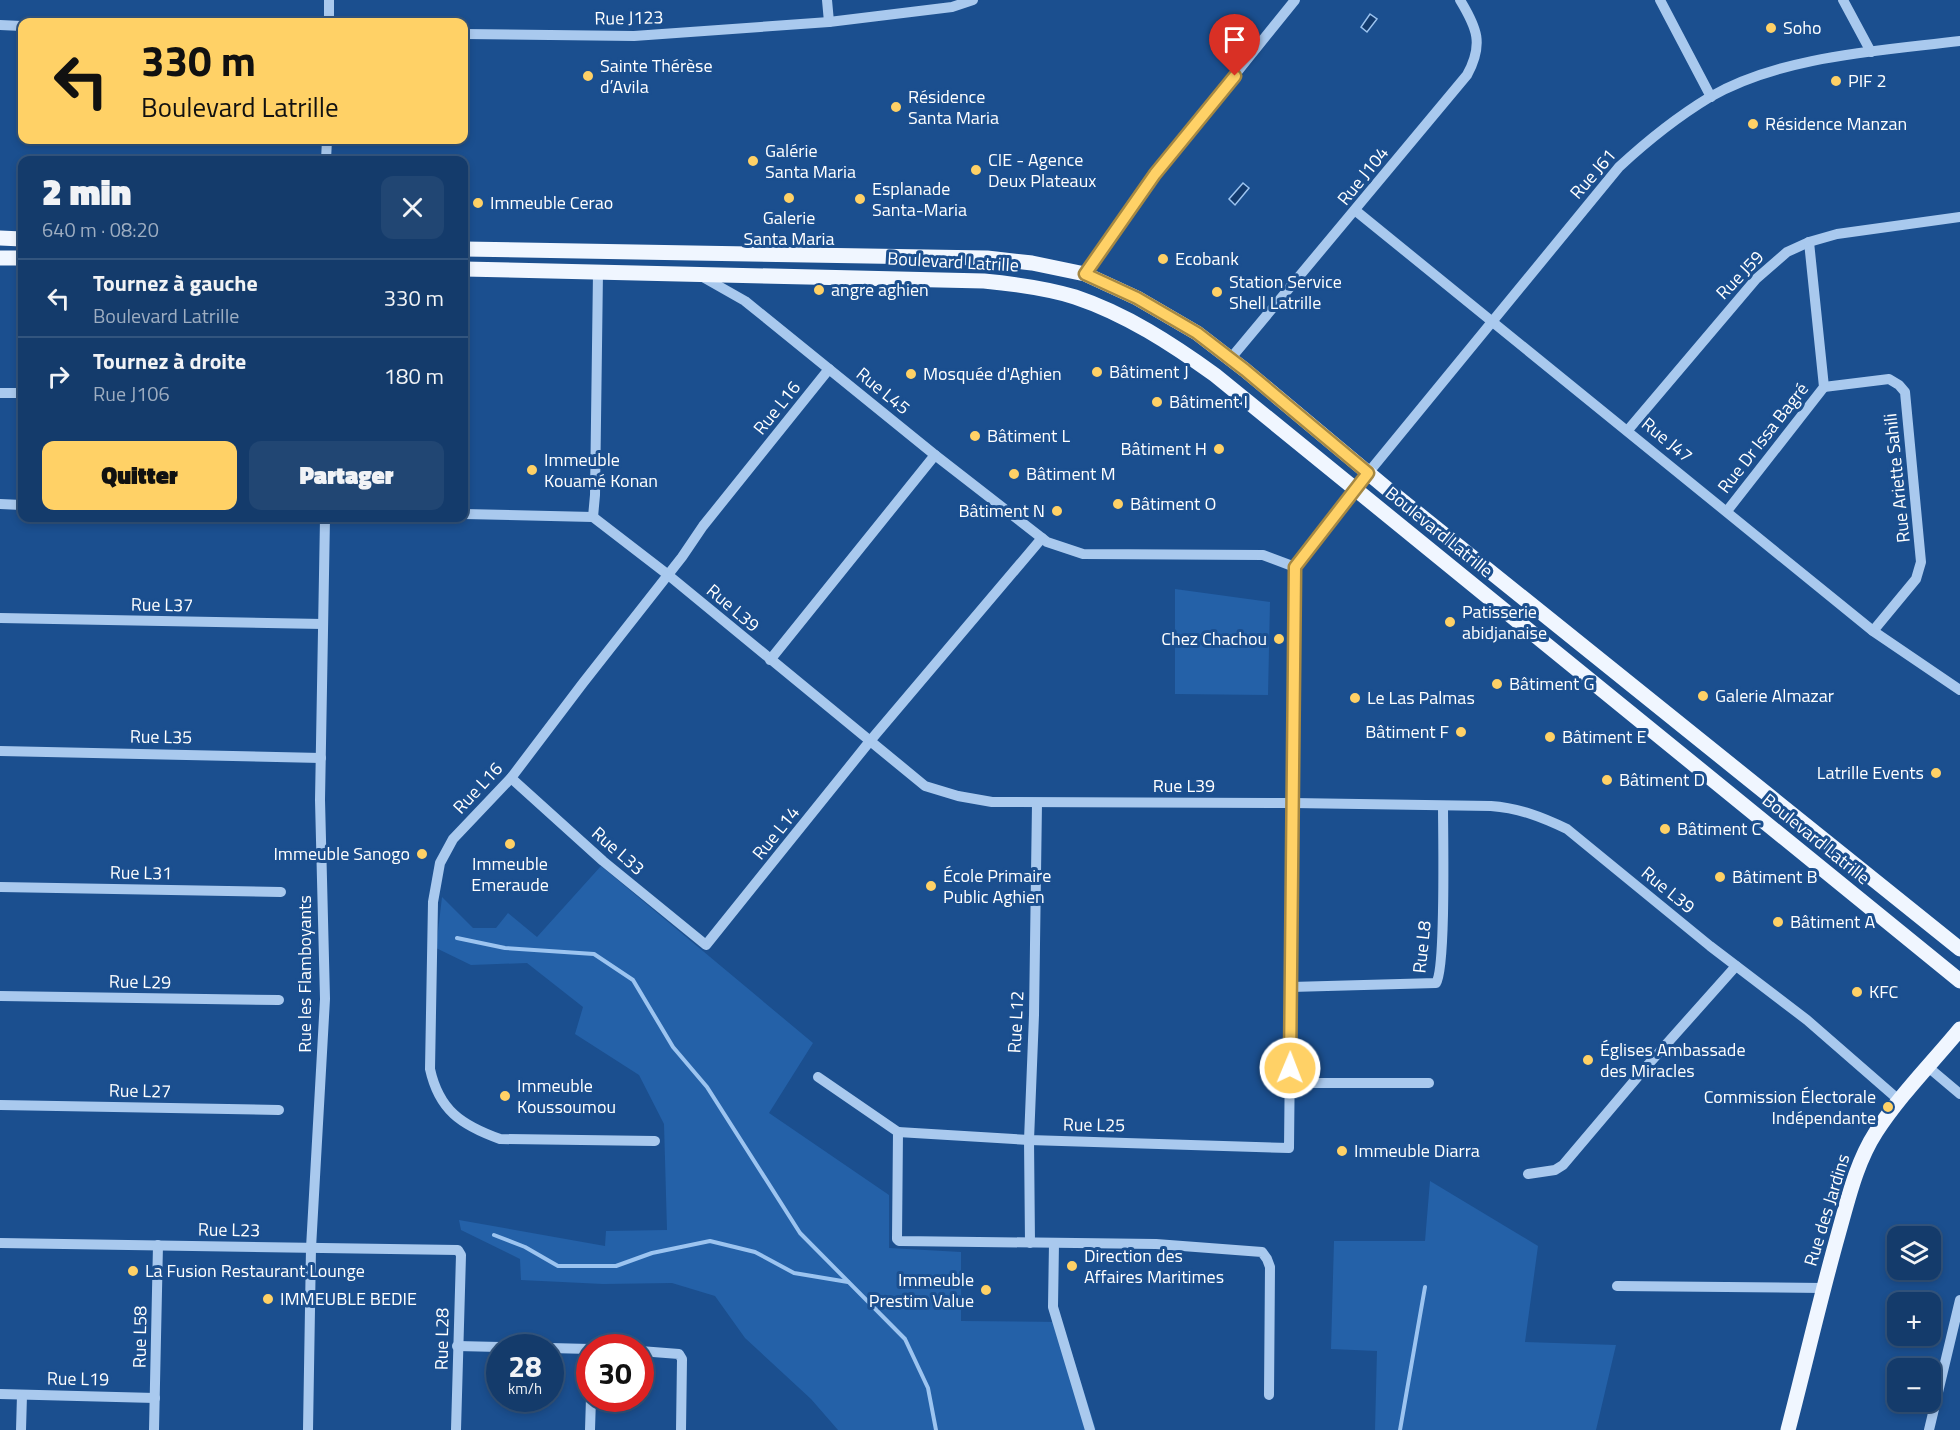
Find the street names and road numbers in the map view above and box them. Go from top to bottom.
street label: Rue J123 [594,3,664,32]
street label: Rue J104 [1330,140,1395,211]
street label: Rue J61 [1563,143,1622,205]
street label: Rue J59 [1709,244,1770,305]
street label: Boulevard Latrille [887,245,1020,278]
street label: Rue L45 [851,360,916,421]
street label: Rue L16 [746,375,807,440]
street label: Rue Dr Issa Bagré [1711,377,1815,499]
street label: Rue J47 [1636,411,1699,469]
street label: Rue Ariette Sahili [1876,412,1917,544]
street label: Boulevard Latrille [1380,480,1499,584]
street label: Rue L39 [701,577,766,638]
street label: Rue L37 [131,590,193,619]
street label: Rue L35 [130,722,192,751]
street label: Rue L16 [446,756,509,820]
street label: Rue L39 [1153,772,1215,799]
street label: Boulevard Latrille [1757,787,1876,891]
street label: Rue L14 [745,800,806,865]
street label: Rue L33 [586,820,651,881]
street label: Rue L31 [110,858,172,887]
street label: Rue L39 [1636,859,1701,920]
street label: Rue les Flamboyants [291,895,318,1053]
street label: Rue L8 [1405,920,1438,974]
street label: Rue L29 [109,967,171,996]
street label: Rue L12 [1000,990,1031,1054]
street label: Rue L27 [109,1076,171,1105]
street label: Rue L25 [1063,1110,1125,1139]
street label: Rue des Jardins [1797,1150,1856,1269]
street label: Rue L23 [198,1215,260,1244]
street label: Rue L58 [125,1306,154,1368]
street label: Rue L28 [427,1308,456,1370]
street label: Rue L19 [47,1364,109,1393]

